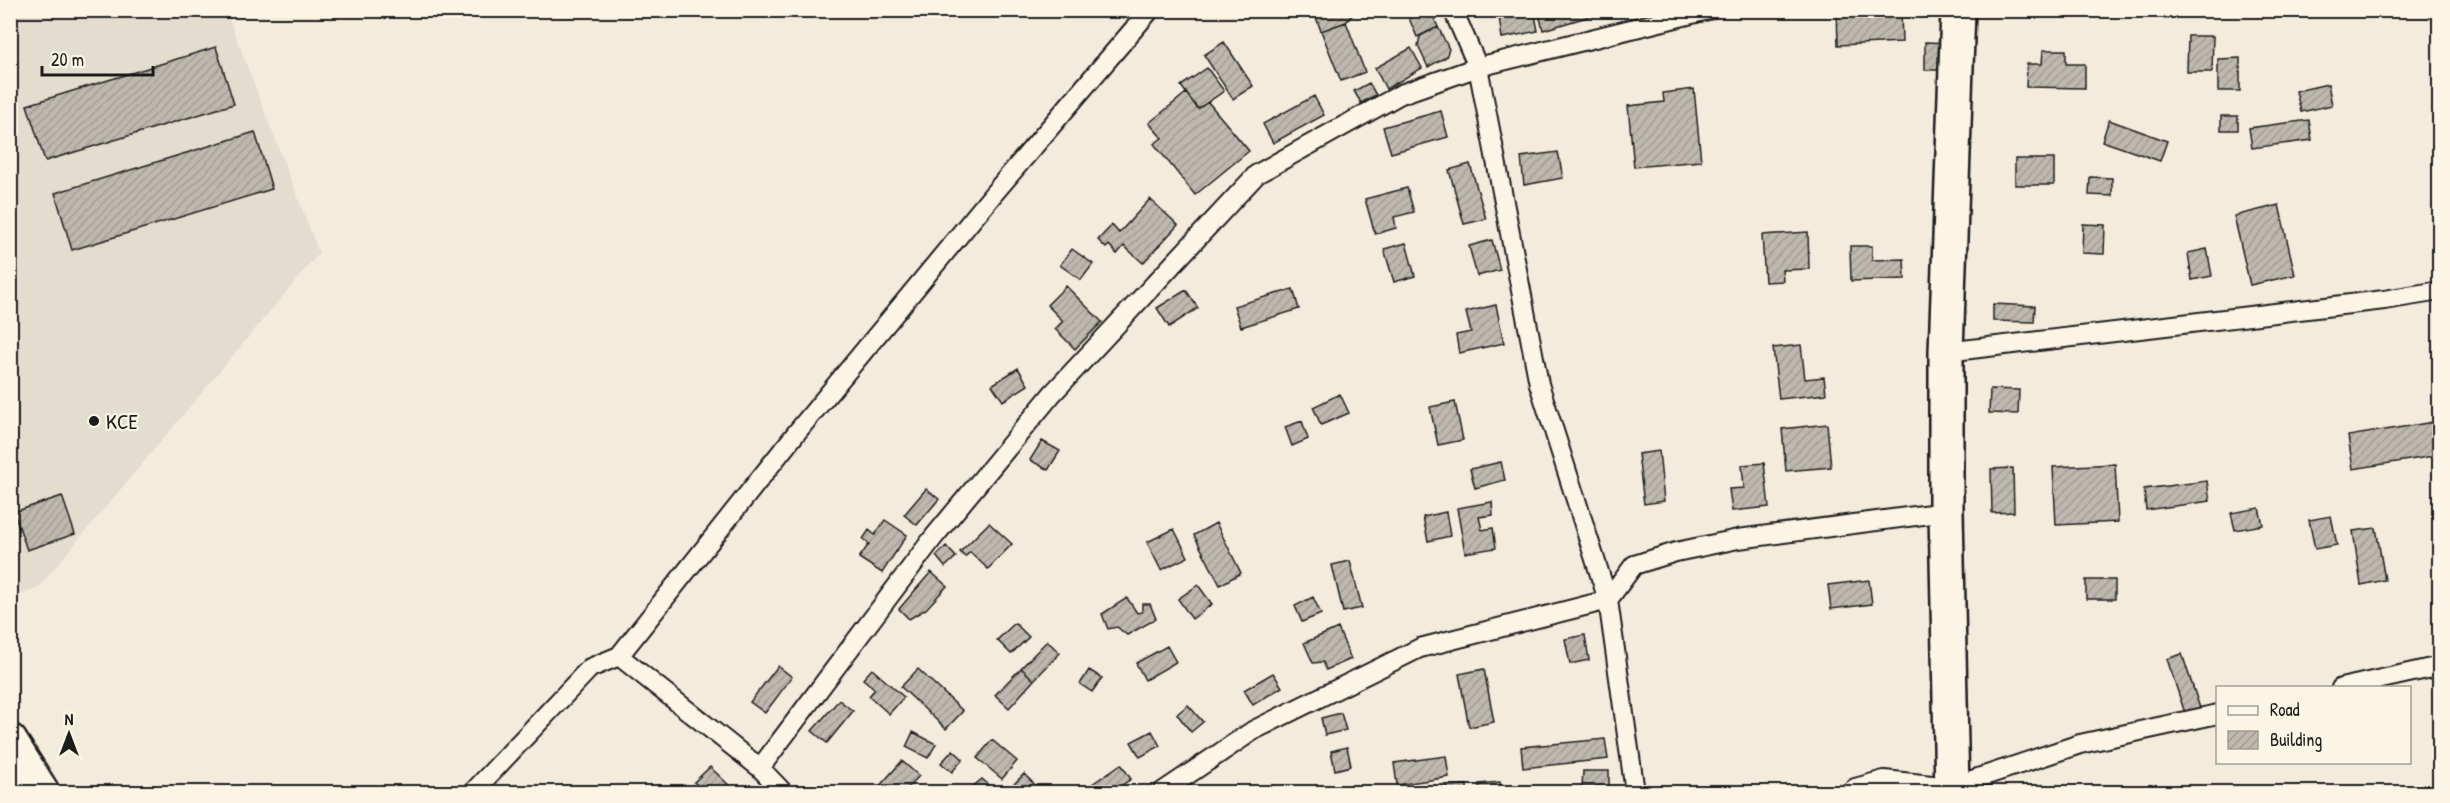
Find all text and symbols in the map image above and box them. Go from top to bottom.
scale bar [42,39,153,77]
text: 20 m [51,47,84,72]
place label: KCE [106,407,138,436]
marker: KCE [87,414,101,428]
legend [2216,686,2411,764]
text: Road [2270,697,2300,722]
north arrow [39,704,99,764]
text: N [65,708,74,730]
text: Building [2270,727,2322,752]

